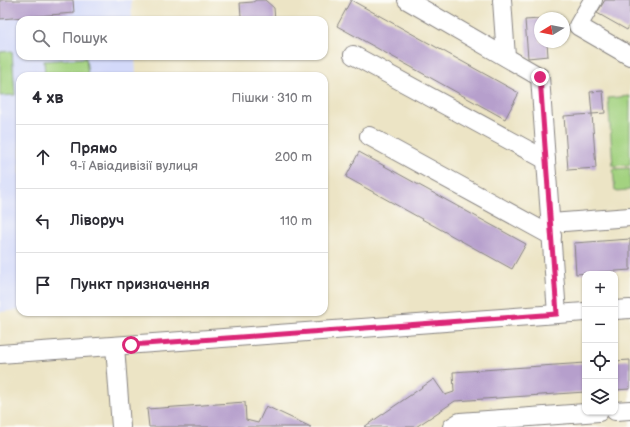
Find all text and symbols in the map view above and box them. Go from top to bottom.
north arrow [534,12,570,48]
search box [16,16,328,60]
icon: search [30,27,52,49]
text: Пошук [62,29,108,48]
route end [531,68,549,86]
text: 4 хв [32,88,64,108]
text: Пішки · 310 m [231,90,312,106]
text: Прямо [70,139,117,158]
icon: ahead [32,146,54,168]
text: 200 m [275,149,312,165]
text: 9-ї Авіадивізії вулиця [70,158,198,174]
icon: left [32,210,54,232]
text: Ліворуч [70,211,124,230]
text: 110 m [280,213,312,229]
map controls [582,271,618,415]
button: + [582,271,618,307]
icon: arrive [32,274,54,296]
text: Пункт призначення [70,275,210,294]
button: − [582,307,618,343]
route start [122,336,140,354]
button: locate [582,343,618,379]
button: layers [582,379,618,415]

